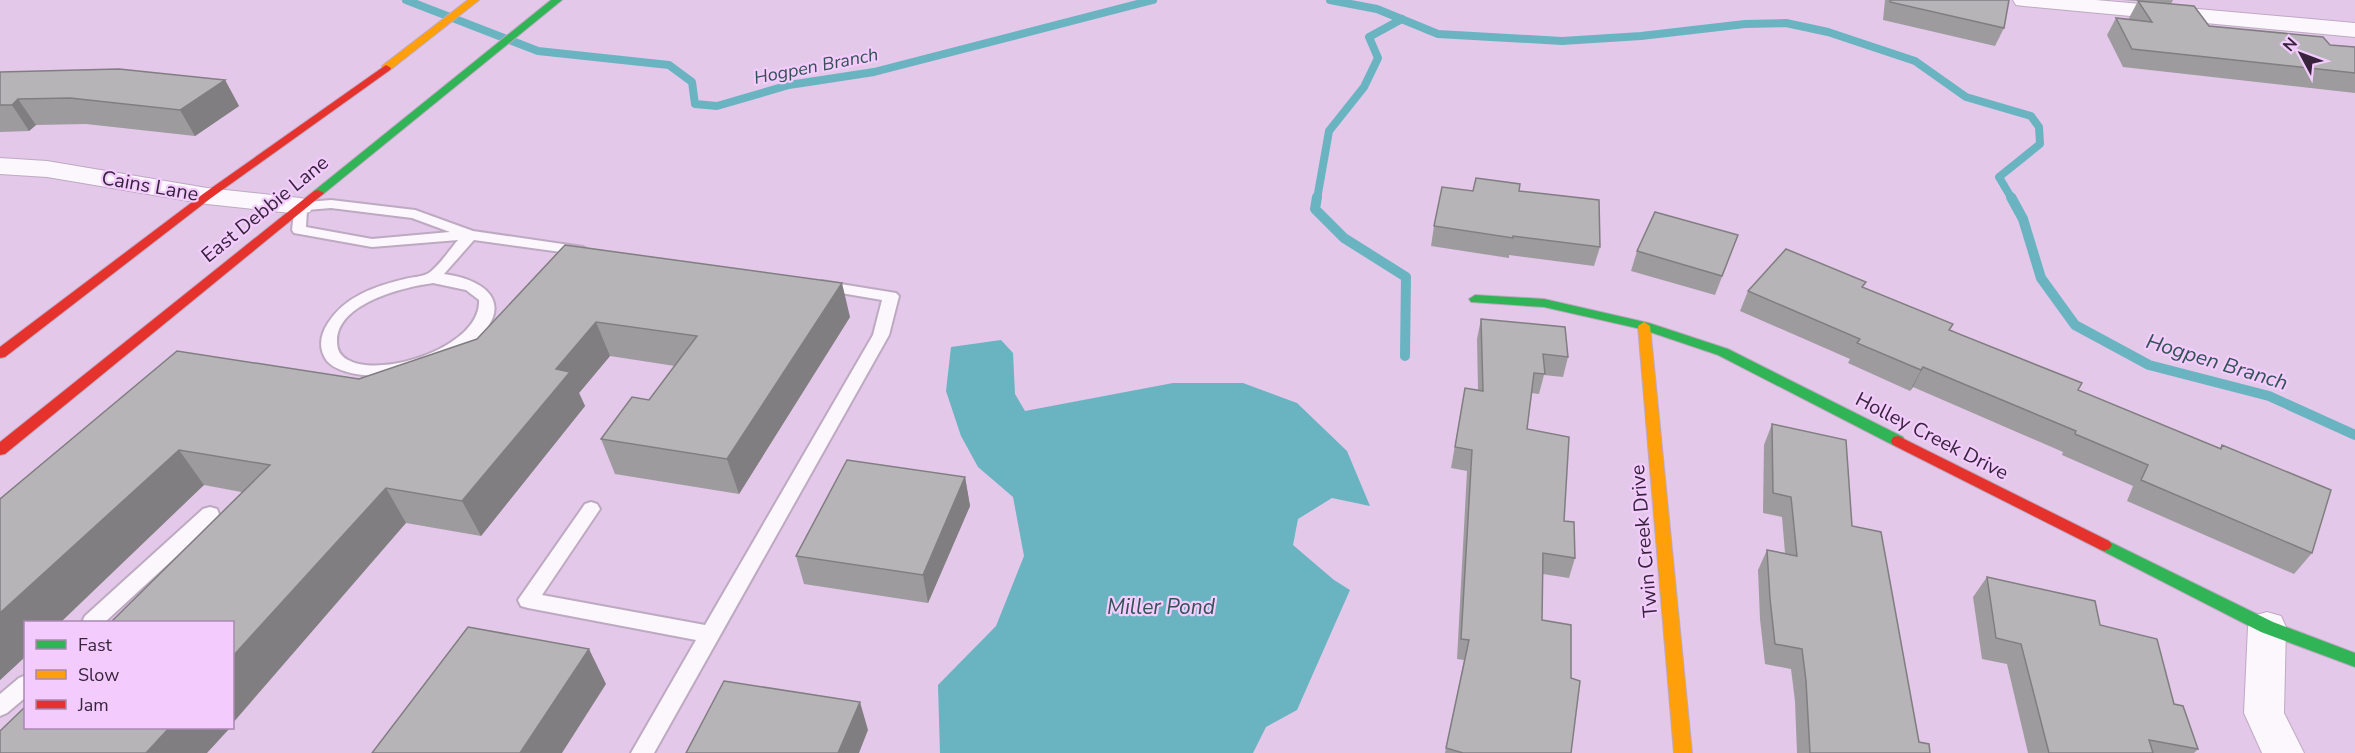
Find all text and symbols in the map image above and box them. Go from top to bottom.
north arrow [2271,24,2331,84]
text: N [2278,33,2303,57]
water label: Hogpen Branch [752,42,880,90]
street label: East Debbie Lane [196,149,334,269]
street label: Cains Lane [99,164,201,208]
water label: Hogpen Branch [2143,327,2291,397]
street label: Holley Creek Drive [1851,386,2013,486]
street label: Twin Creek Drive [1624,464,1664,618]
water label: Miller Pond [1107,593,1216,621]
legend [24,621,234,729]
text: Fast [78,633,113,657]
text: Slow [78,663,119,687]
text: Jam [77,693,109,717]

